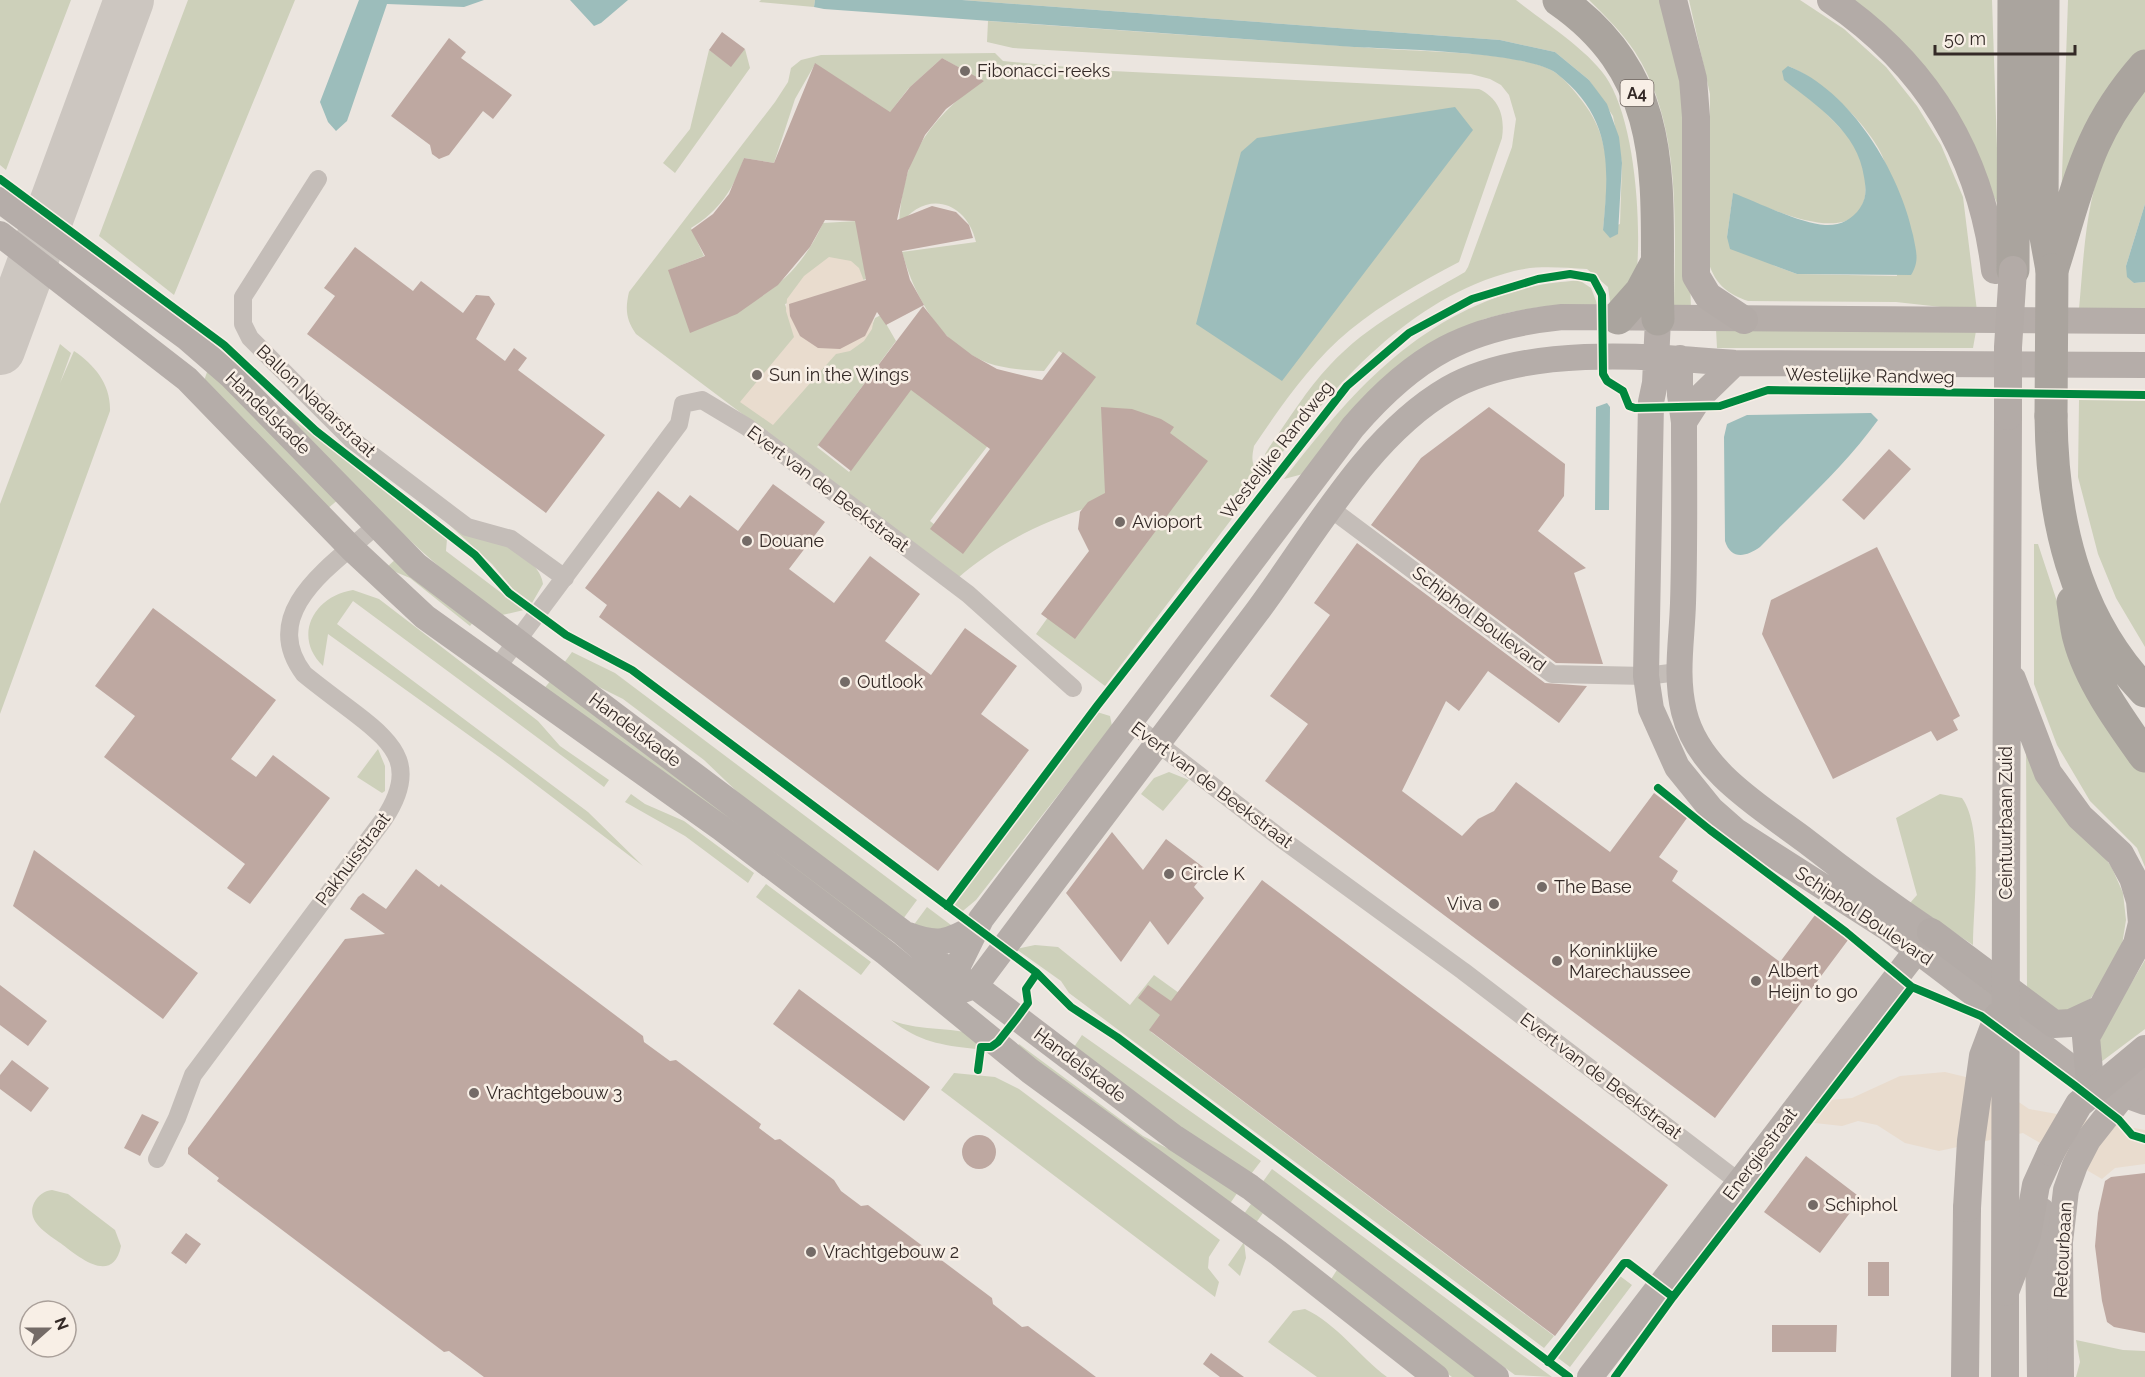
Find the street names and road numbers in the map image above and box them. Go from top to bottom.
road number: A4 [1620,80,1654,106]
street label: Ballon Nadarstraat [253,340,380,461]
street label: Westelijke Randweg [1785,364,1955,387]
street label: Handelskade [222,367,315,459]
street label: Westelijke Randweg [1216,376,1337,523]
street label: Evert van de Beekstraat [743,421,913,556]
street label: Schiphol Boulevard [1408,562,1550,676]
street label: Handelskade [585,688,686,771]
street label: Evert van de Beekstraat [1127,717,1297,852]
street label: Ceintuurbaan Zuid [1995,746,2016,900]
street label: Pakhuisstraat [311,808,394,909]
street label: Schiphol Boulevard [1791,862,1937,969]
street label: Evert van de Beekstraat [1516,1008,1686,1143]
street label: Handelskade [1030,1023,1131,1106]
street label: Energiestraat [1718,1103,1801,1204]
street label: Retourbaan [2049,1201,2076,1299]

